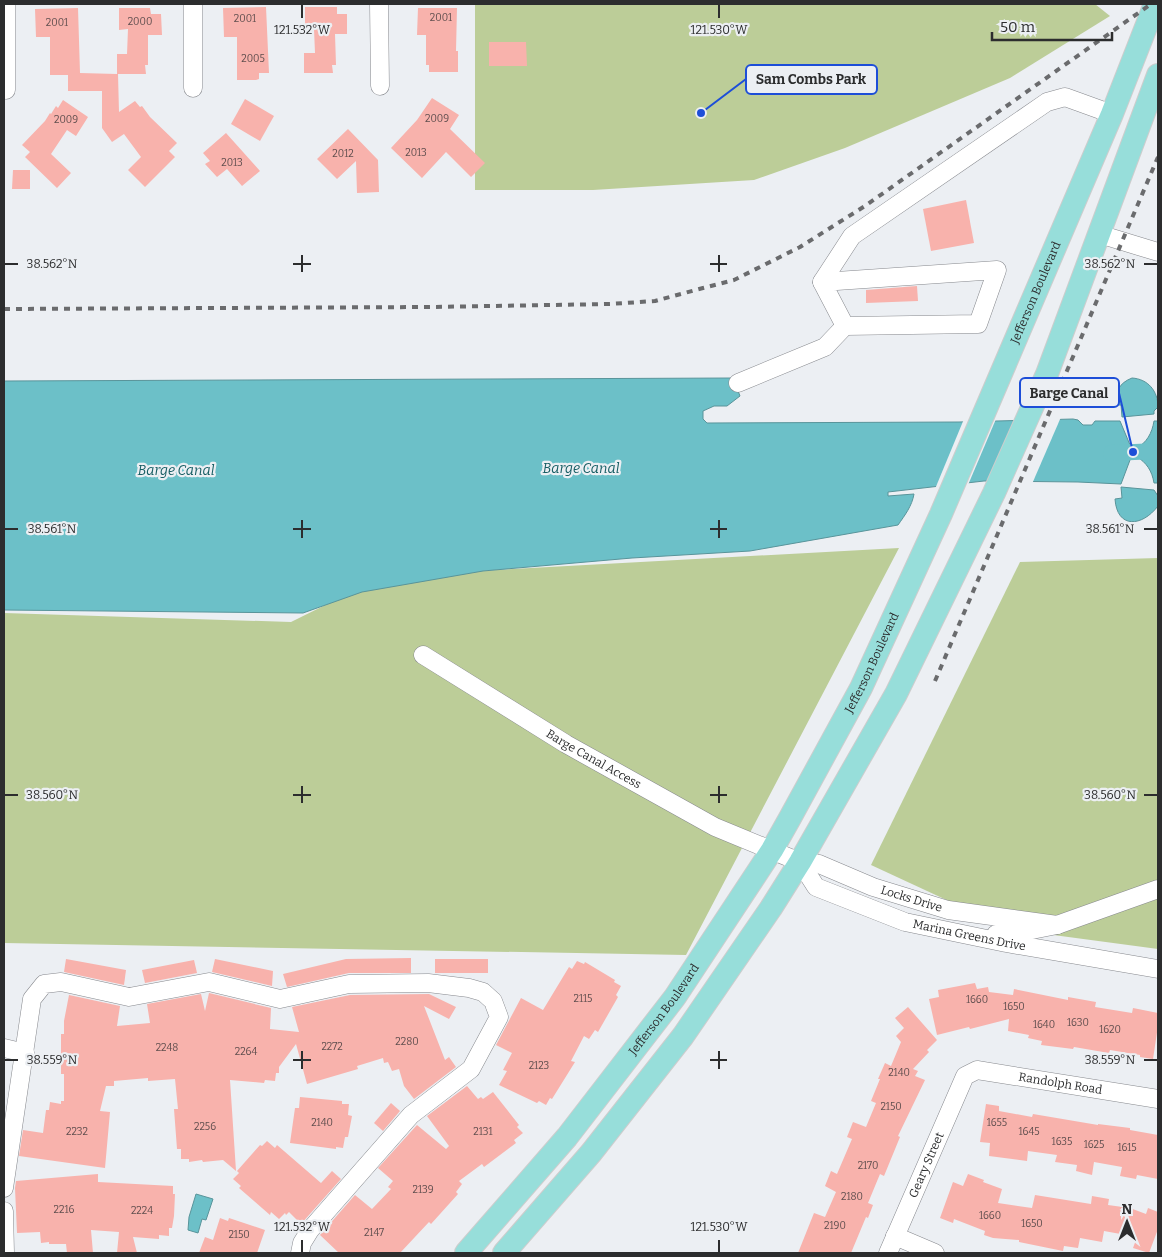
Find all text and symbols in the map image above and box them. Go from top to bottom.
scale bar [992,10,1112,42]
house number: 2001 [430,12,452,24]
house number: 2001 [234,13,256,25]
house number: 2000 [128,16,152,28]
house number: 2001 [46,17,68,29]
text: 50 m [1000,18,1036,36]
text: 121.532°W [274,23,331,37]
text: 121.530°W [691,23,748,37]
house number: 2005 [241,53,265,65]
callout: Sam Combs Park [746,65,877,94]
text: Sam Combs Park [756,71,867,88]
house number: 2009 [425,113,449,125]
house number: 2009 [54,114,78,126]
house number: 2013 [405,147,427,159]
house number: 2012 [332,148,354,160]
house number: 2013 [221,157,243,169]
street label: Jefferson Boulevard [1007,239,1064,346]
text: 38.562°N [27,257,78,271]
text: 38.562°N [1085,257,1136,271]
callout: Barge Canal [1020,378,1119,407]
text: Barge Canal [1030,385,1109,402]
water label: Barge Canal [543,460,620,477]
water label: Barge Canal [138,462,215,479]
text: 38.561°N [28,522,77,536]
text: 38.561°N [1086,522,1135,536]
street label: Jefferson Boulevard [841,610,902,716]
street label: Barge Canal Access [544,726,644,792]
text: 38.560°N [26,788,78,802]
text: 38.560°N [1084,788,1136,802]
street label: Locks Drive [879,883,944,915]
street label: Marina Greens Drive [912,917,1027,953]
street label: Jefferson Boulevard [625,961,702,1059]
house number: 2115 [574,993,592,1005]
house number: 1660 [966,994,988,1006]
house number: 1650 [1003,1001,1025,1013]
house number: 1630 [1067,1017,1089,1029]
house number: 1640 [1033,1019,1055,1031]
house number: 1620 [1099,1024,1121,1036]
house number: 2280 [395,1036,419,1048]
house number: 2272 [321,1041,343,1053]
house number: 2248 [156,1042,178,1054]
house number: 2264 [235,1046,257,1058]
text: 38.559°N [27,1053,78,1067]
text: 38.559°N [1085,1053,1136,1067]
house number: 2123 [529,1060,550,1072]
house number: 2140 [888,1067,910,1079]
street label: Randolph Road [1018,1070,1103,1097]
house number: 2150 [880,1101,902,1113]
house number: 2140 [311,1117,333,1129]
house number: 1655 [987,1117,1007,1129]
house number: 2256 [194,1121,216,1133]
house number: 2232 [66,1126,88,1138]
house number: 2131 [473,1126,493,1138]
house number: 1645 [1018,1126,1040,1138]
street label: Geary Street [906,1129,947,1200]
house number: 1635 [1052,1136,1072,1148]
house number: 1625 [1084,1139,1104,1151]
house number: 1615 [1117,1142,1137,1154]
house number: 2170 [858,1160,878,1172]
house number: 2139 [412,1184,434,1196]
house number: 2180 [841,1191,863,1203]
north arrow [1102,1197,1152,1247]
text: N [1122,1201,1133,1218]
house number: 2216 [54,1204,75,1216]
house number: 2224 [131,1205,153,1217]
house number: 1660 [979,1210,1001,1222]
house number: 1650 [1021,1218,1043,1230]
text: 121.532°W [274,1220,331,1234]
text: 121.530°W [691,1220,748,1234]
house number: 2190 [824,1220,846,1232]
house number: 2147 [364,1227,384,1239]
house number: 2150 [228,1229,250,1241]

